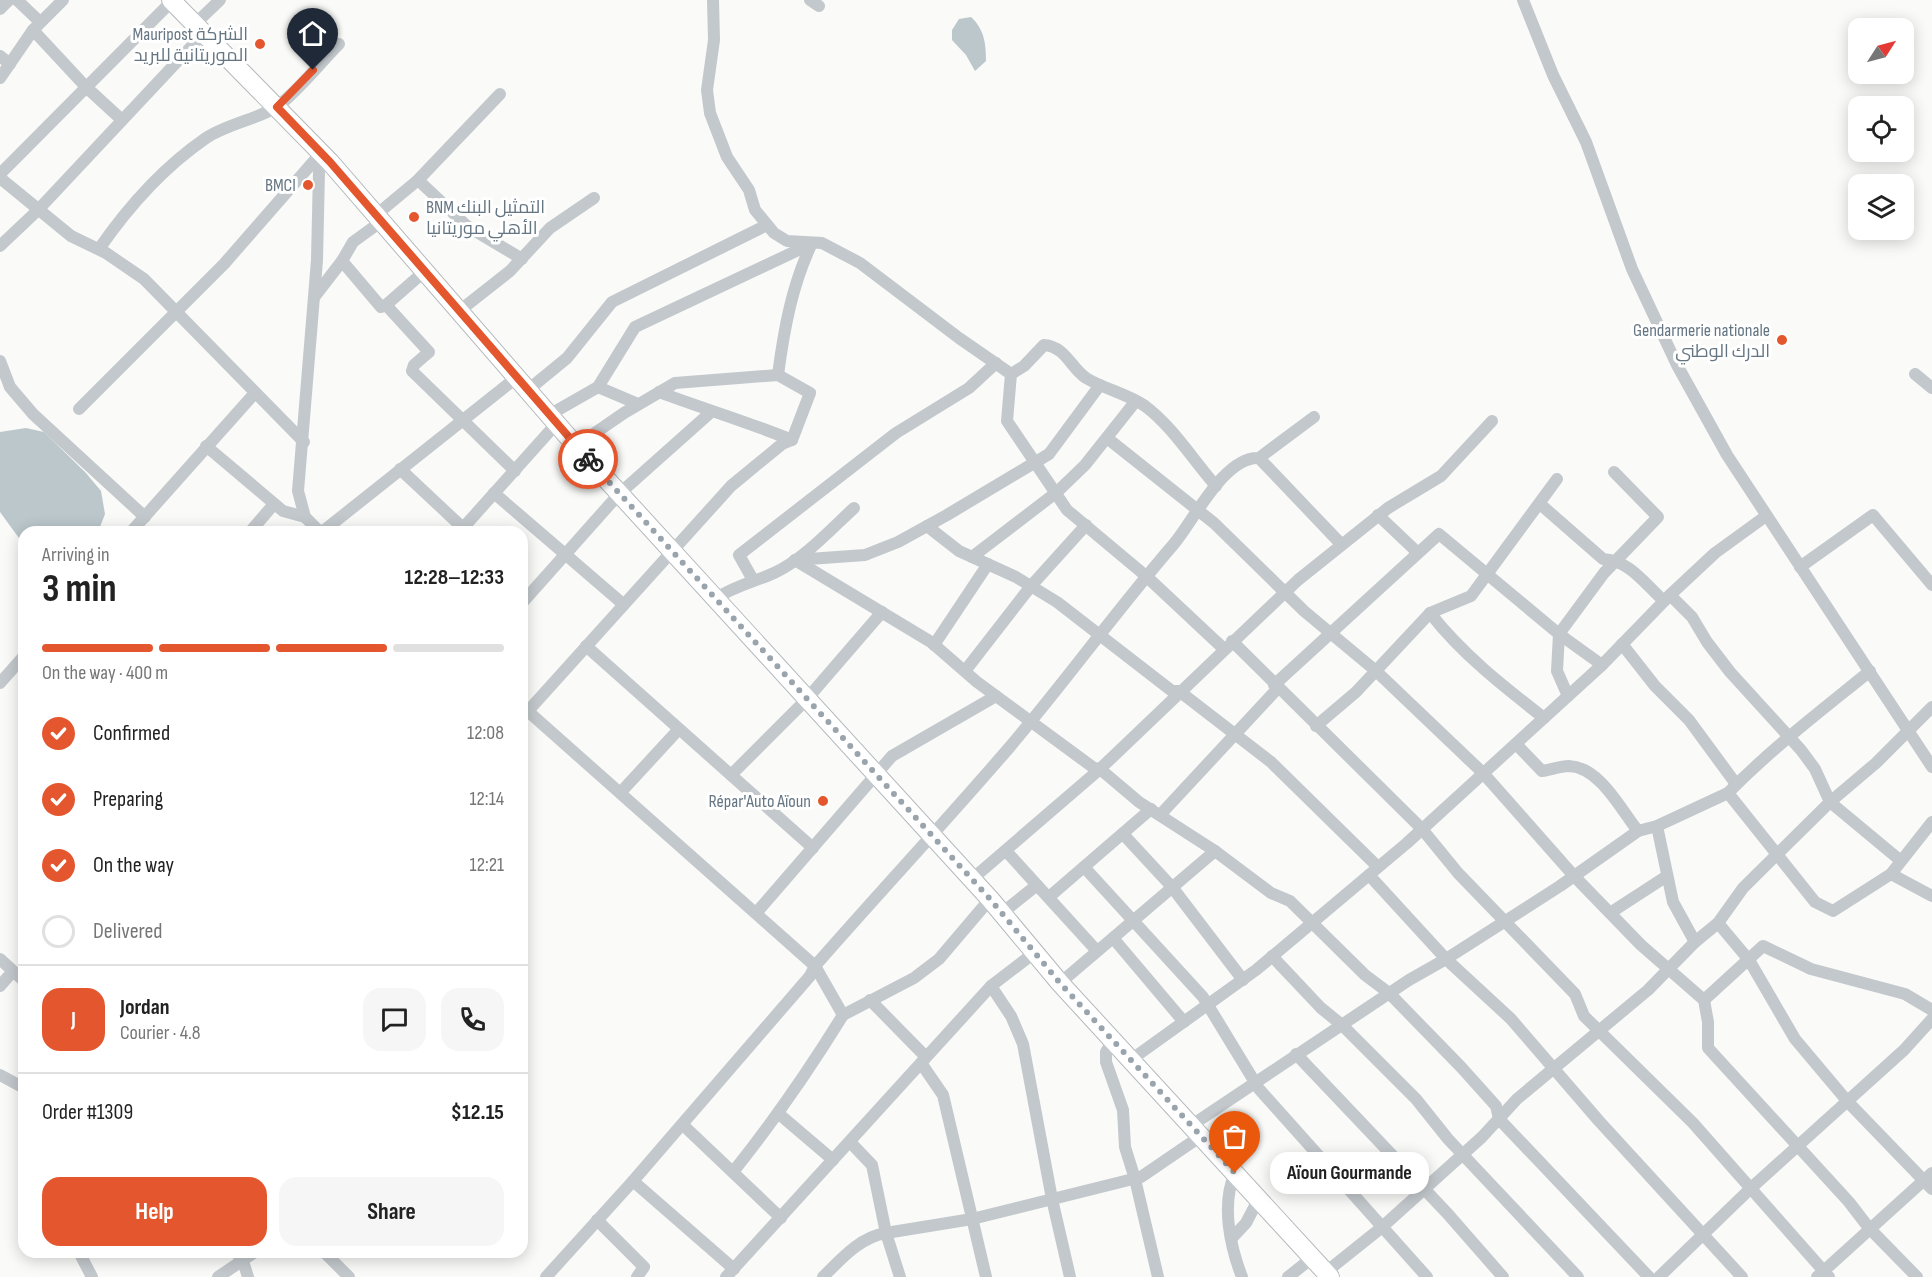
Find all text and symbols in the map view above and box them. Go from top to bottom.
pin [287,8,338,70]
icon: home [296,17,329,50]
north arrow [1848,18,1914,84]
map controls [1848,18,1914,240]
place label: Mauripost الشركة الموريتانية للبريد [133,24,248,66]
marker: Mauripost الشركة الموريتانية للبريد [253,37,267,51]
button: locate [1848,96,1914,162]
button: layers [1848,174,1914,240]
place label: BMCI [265,175,296,196]
marker: BMCI [301,178,315,192]
place label: BNM التمثيل البنك الأهلي موريتانيا [426,197,545,242]
marker: BNM التمثيل البنك الأهلي موريتانيا [407,210,421,224]
place label: Gendarmerie nationale الدرك الوطني [1633,320,1770,365]
marker: Gendarmerie nationale الدرك الوطني [1775,333,1789,347]
courier [558,429,618,489]
icon: bike [572,443,605,476]
text: Arriving in [42,543,110,567]
text: 12:28–12:33 [405,564,504,591]
text: 3 min [42,566,117,613]
text: On the way · 400 m [42,661,168,685]
icon: check [42,717,75,750]
text: Confirmed [93,720,170,747]
text: 12:08 [467,721,504,745]
icon: check [42,783,75,816]
text: Preparing [93,786,163,813]
text: 12:14 [469,787,504,811]
place label: Répar'Auto Aïoun [709,791,811,812]
marker: Répar'Auto Aïoun [816,794,830,808]
icon: check [42,849,75,882]
text: On the way [93,852,174,879]
text: 12:21 [469,853,504,877]
text: Delivered [93,918,162,945]
button: chat [363,988,426,1051]
button: phone [441,988,504,1051]
text: Jordan [120,994,169,1021]
text: J [71,1006,76,1033]
text: Courier · 4.8 [120,1021,201,1045]
text: Order #1309 [42,1099,133,1126]
text: $12.15 [451,1099,504,1126]
pin [1209,1111,1260,1173]
icon: bag [1218,1120,1251,1153]
callout: Aïoun Gourmande [1271,1152,1430,1194]
text: Aïoun Gourmande [1287,1161,1412,1185]
button: Help [42,1177,267,1246]
button: Share [279,1177,504,1246]

